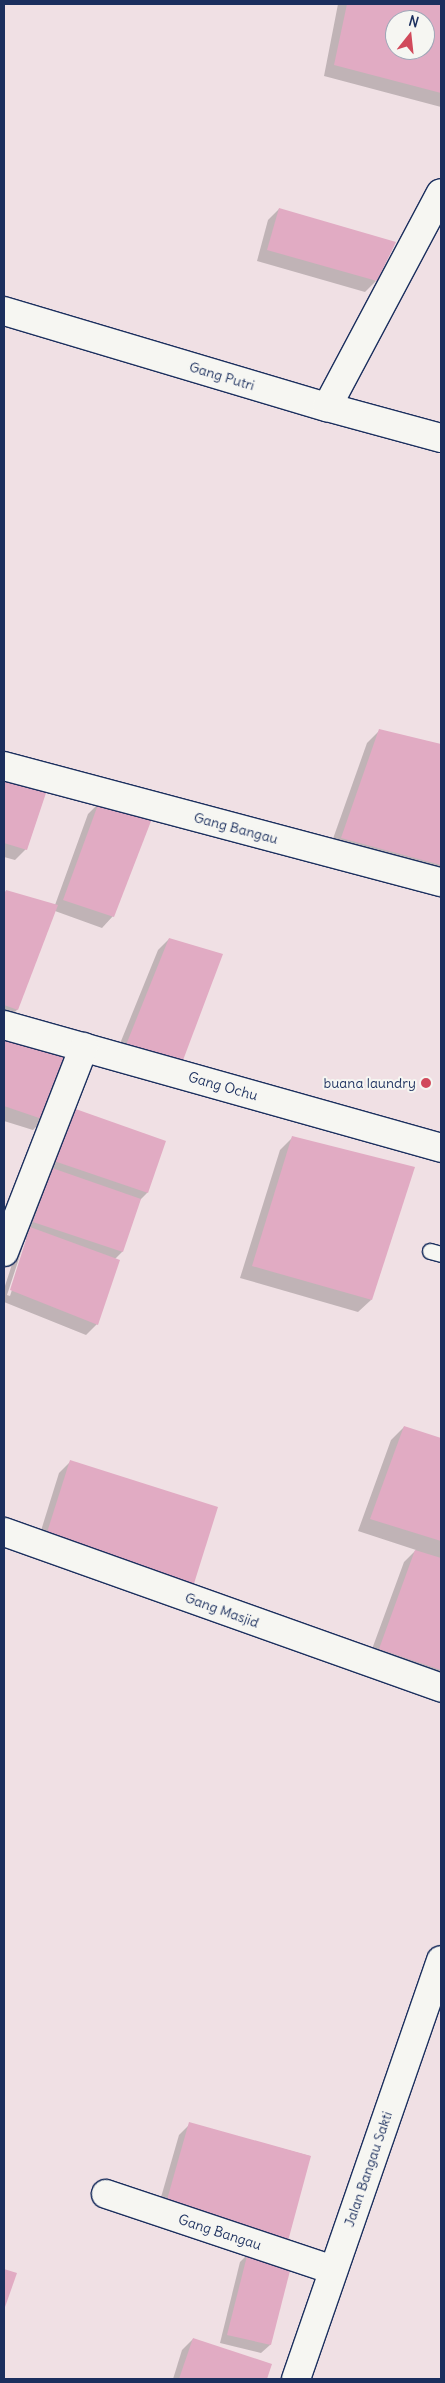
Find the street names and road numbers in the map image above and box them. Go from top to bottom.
street label: Gang Putri [187,358,257,394]
street label: Gang Bangau [192,809,280,847]
street label: Gang Ochu [186,1068,260,1104]
street label: Gang Masjid [183,1589,261,1631]
street label: Jalan Bangau Sakti [340,2109,396,2229]
street label: Gang Bangau [176,2211,264,2253]

